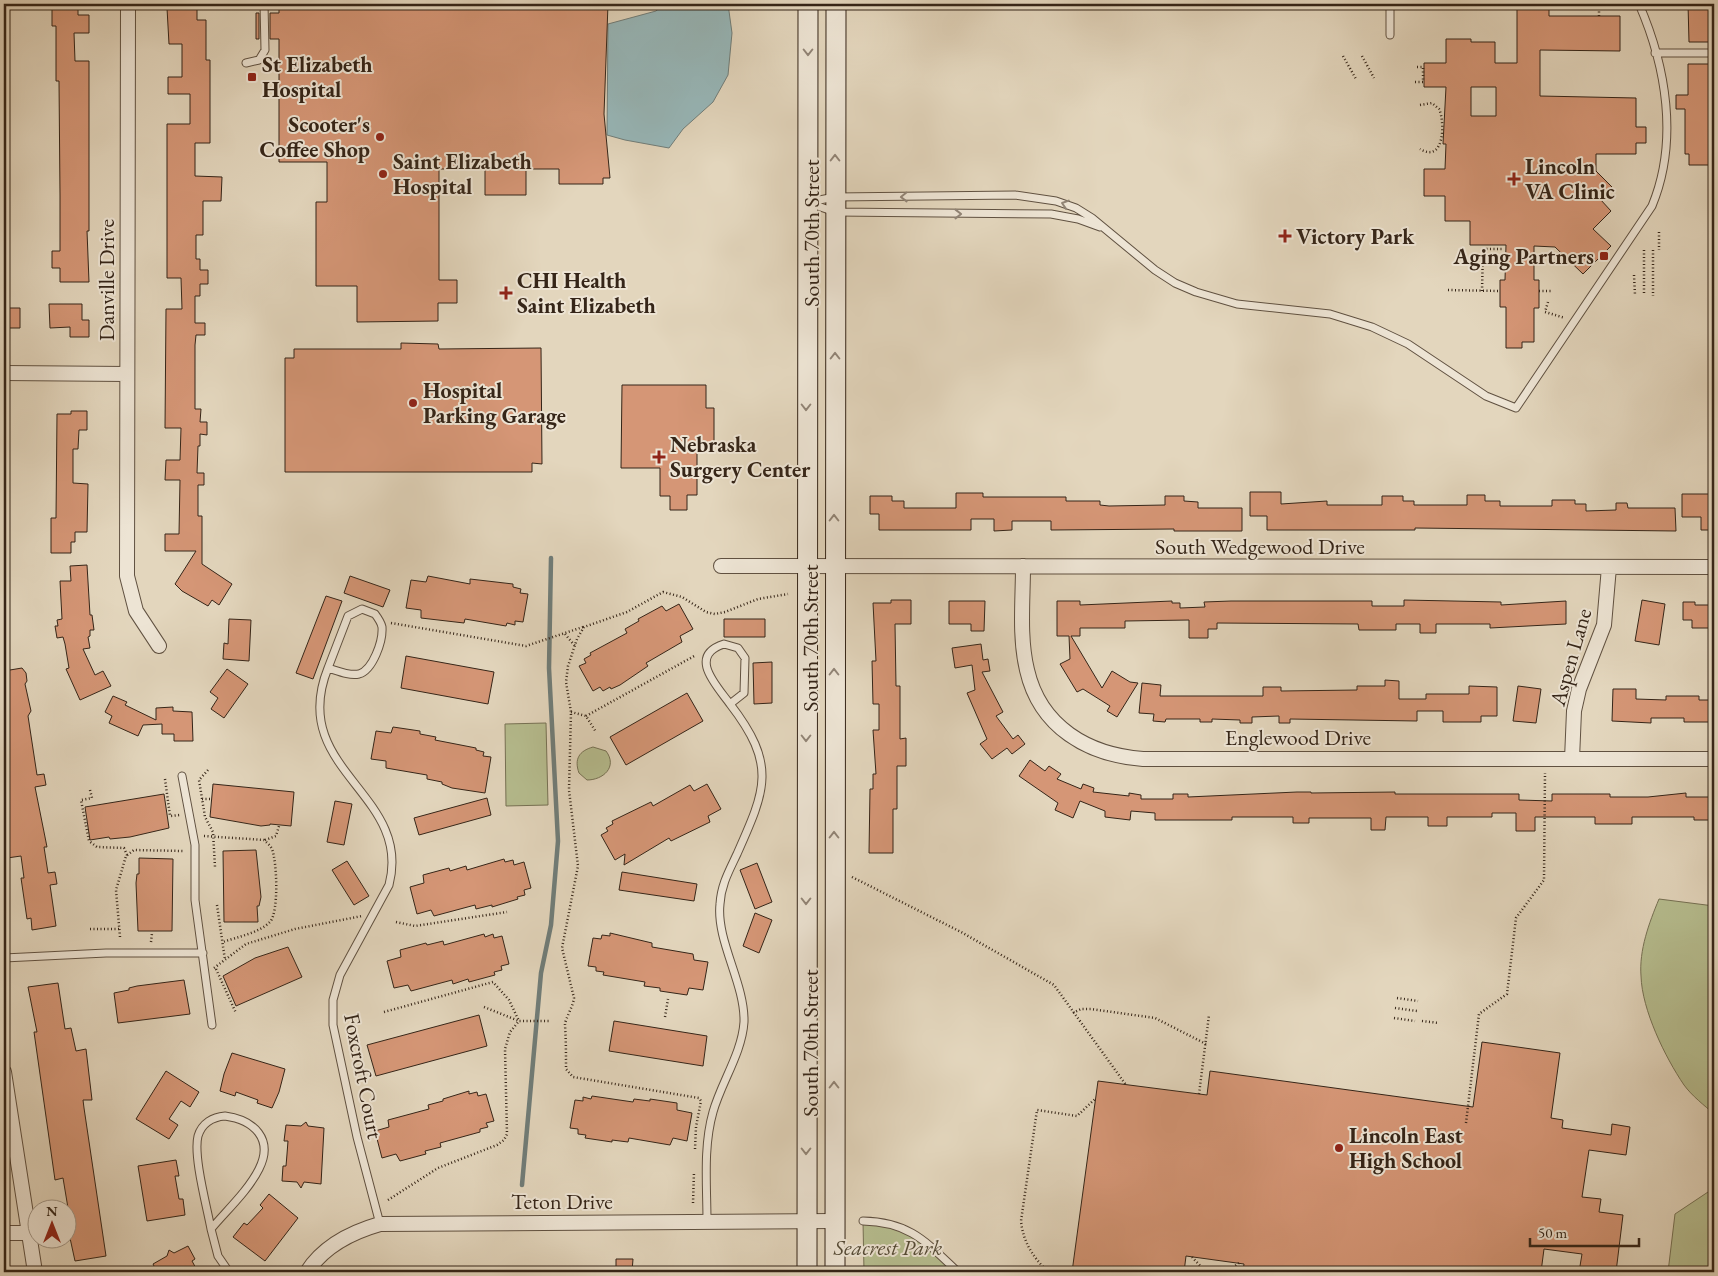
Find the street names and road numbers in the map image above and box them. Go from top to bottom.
street label: South 70th Street [797,159,826,307]
street label: Danville Drive [92,219,121,341]
street label: South Wedgewood Drive [1155,532,1365,561]
street label: South 70th Street [796,564,825,712]
street label: Aspen Lane [1542,605,1598,710]
street label: Englewood Drive [1225,723,1372,752]
street label: South 70th Street [796,969,825,1117]
street label: Foxcroft Court [337,1011,390,1141]
street label: Teton Drive [511,1187,613,1216]

